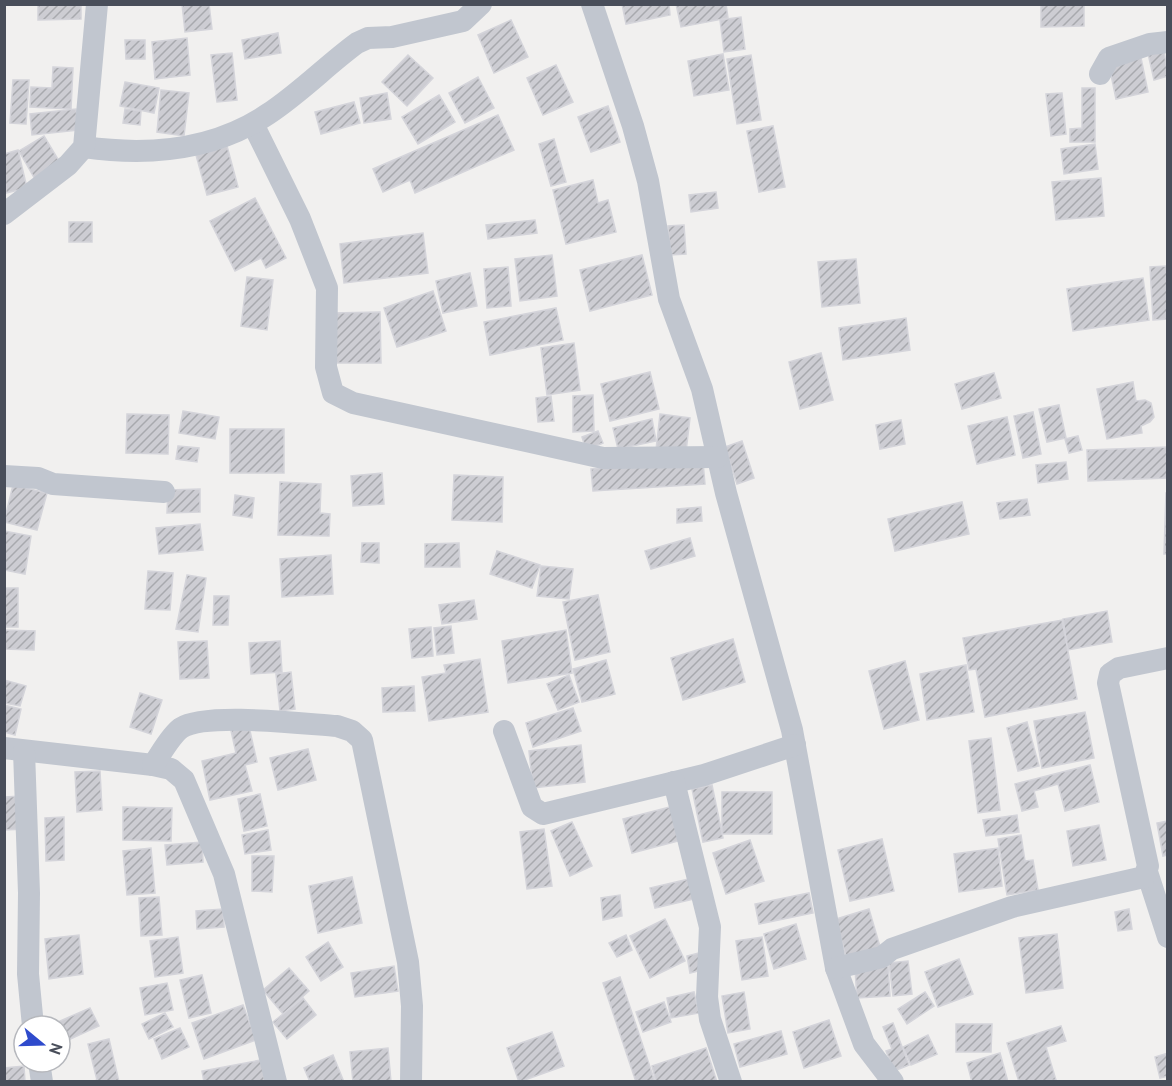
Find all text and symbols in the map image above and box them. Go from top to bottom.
north arrow [12,1014,72,1074]
text: N [45,1041,67,1057]

